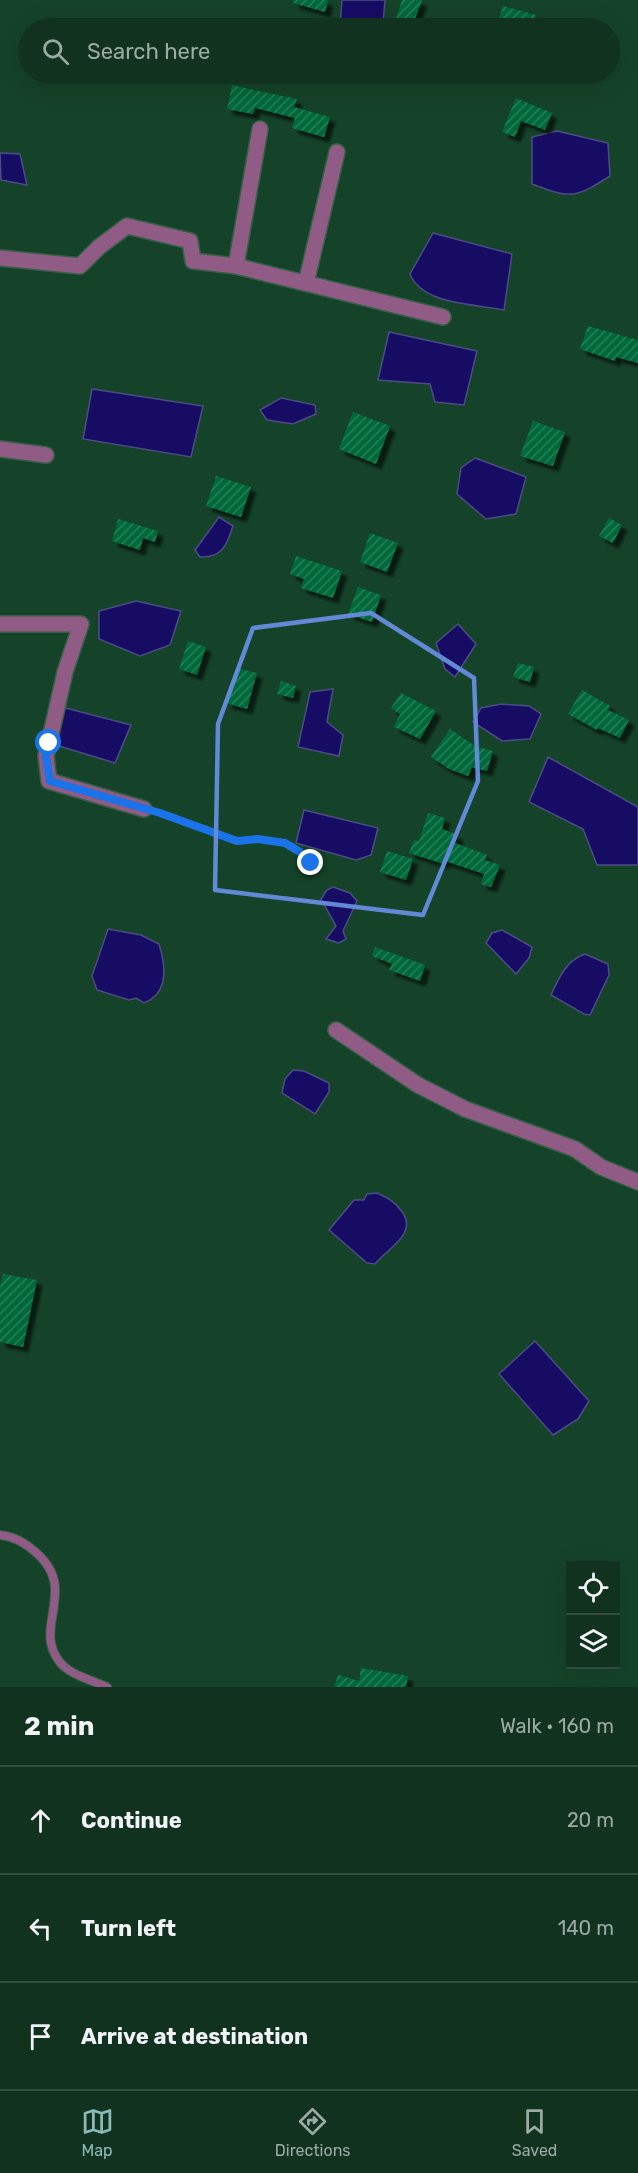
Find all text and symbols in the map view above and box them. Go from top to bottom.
search box [18,18,620,84]
icon: search [39,35,72,68]
text: Search here [87,38,210,65]
route start [35,729,61,755]
route end [297,849,323,875]
map controls [566,1561,620,1669]
button: locate [566,1561,620,1615]
button: layers [566,1615,620,1669]
text: 2 min [24,1711,94,1742]
text: Walk · 160 m [500,1714,614,1738]
icon: ahead [24,1804,57,1837]
text: Continue [81,1807,182,1834]
text: 20 m [567,1808,614,1832]
icon: left [24,1912,57,1945]
text: Turn left [81,1915,176,1942]
text: 140 m [558,1916,614,1940]
icon: arrive [24,2020,57,2053]
text: Arrive at destination [81,2023,308,2050]
tab: Map [81,2105,114,2160]
tab: Directions [275,2105,351,2160]
tab: Saved [512,2105,557,2160]

